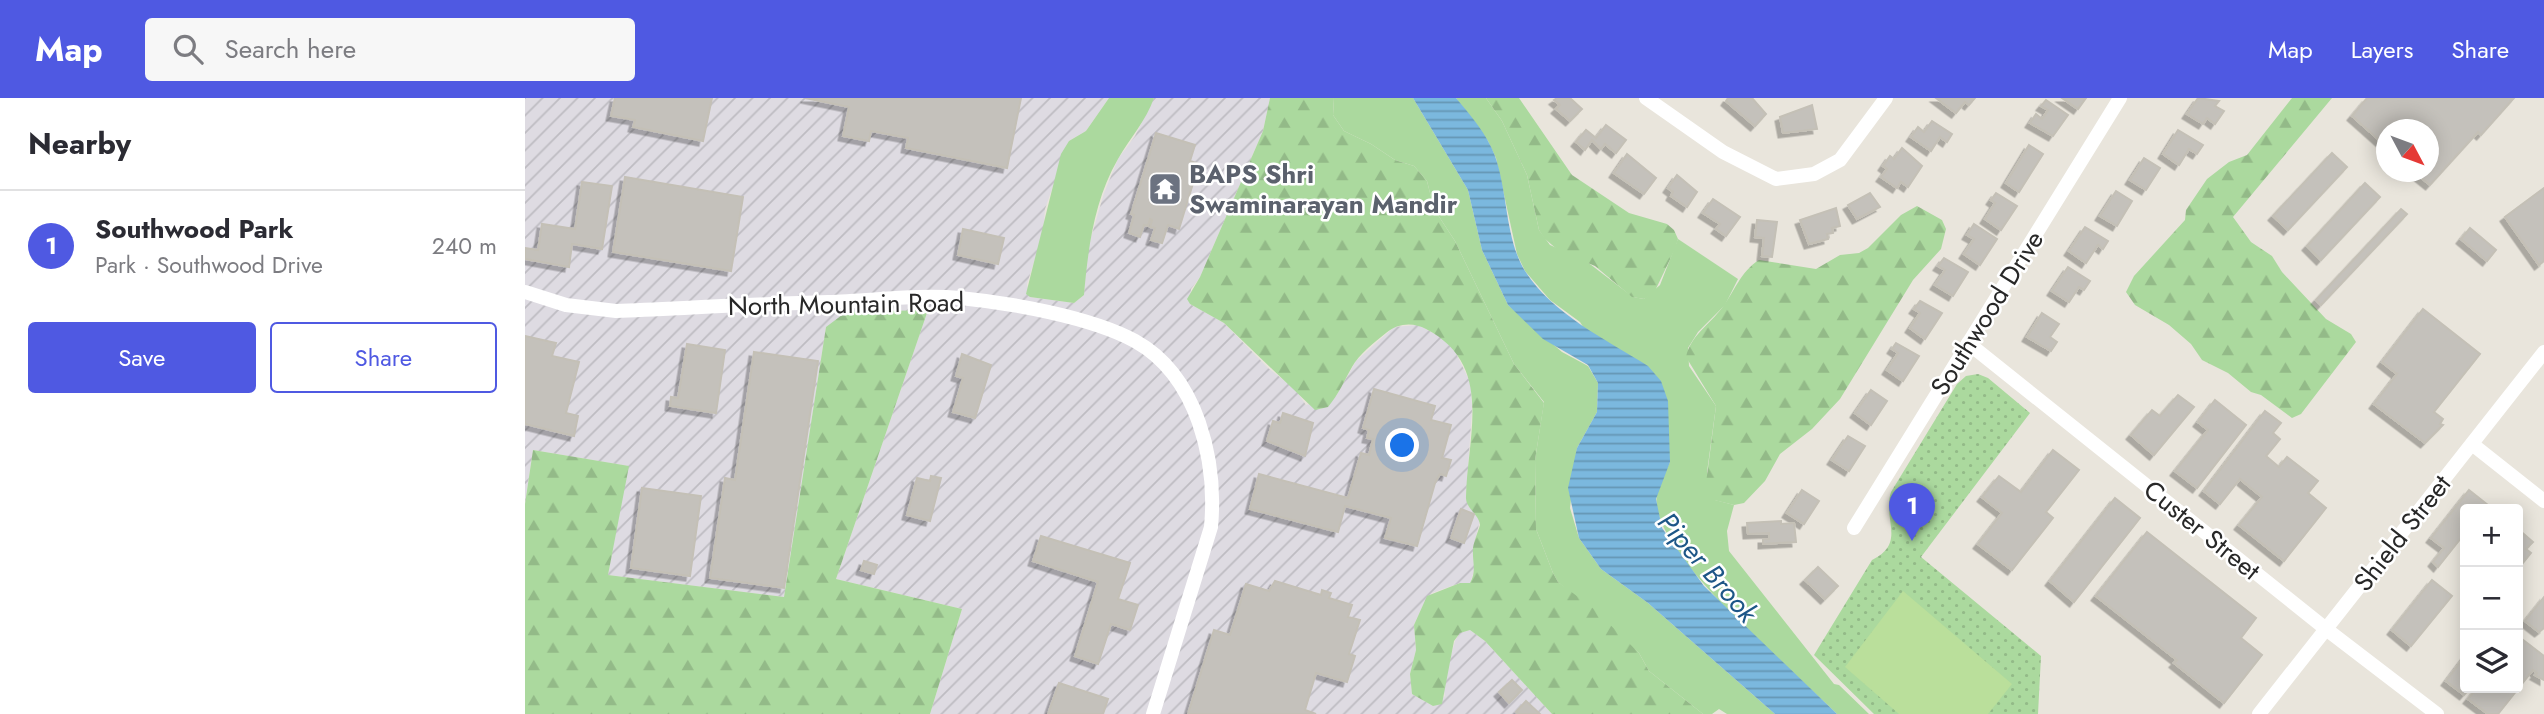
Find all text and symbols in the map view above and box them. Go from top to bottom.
search box [145,18,635,81]
text: Map [35,26,103,73]
icon: search [169,30,207,68]
text: Search here [225,30,356,68]
text: Map [2268,32,2313,67]
text: Layers [2351,32,2413,67]
text: Share [2451,32,2509,67]
north arrow [2376,119,2439,182]
text: Nearby [28,122,131,165]
place label: BAPS Shri Swaminarayan Mandir [1189,155,1458,223]
temple icon: BAPS Shri Swaminarayan Mandir [1146,170,1184,208]
text: Southwood Park [95,210,294,248]
street label: Southwood Drive [1921,223,2053,403]
text: 1 [45,229,57,263]
text: 240 m [432,229,497,263]
text: Park · Southwood Drive [95,248,323,282]
street label: North Mountain Road [727,283,965,325]
button: Save [28,322,256,393]
button: Share [270,322,497,393]
your location [1385,428,1419,462]
street label: Shield Street [2344,466,2460,599]
street label: Custer Street [2136,471,2269,589]
pin: 1 [1889,483,1935,541]
water label: Piper Brook [1648,503,1768,632]
map controls [2460,504,2523,693]
button: + [2460,504,2523,567]
button: − [2460,567,2523,630]
button: layers [2460,630,2523,693]

